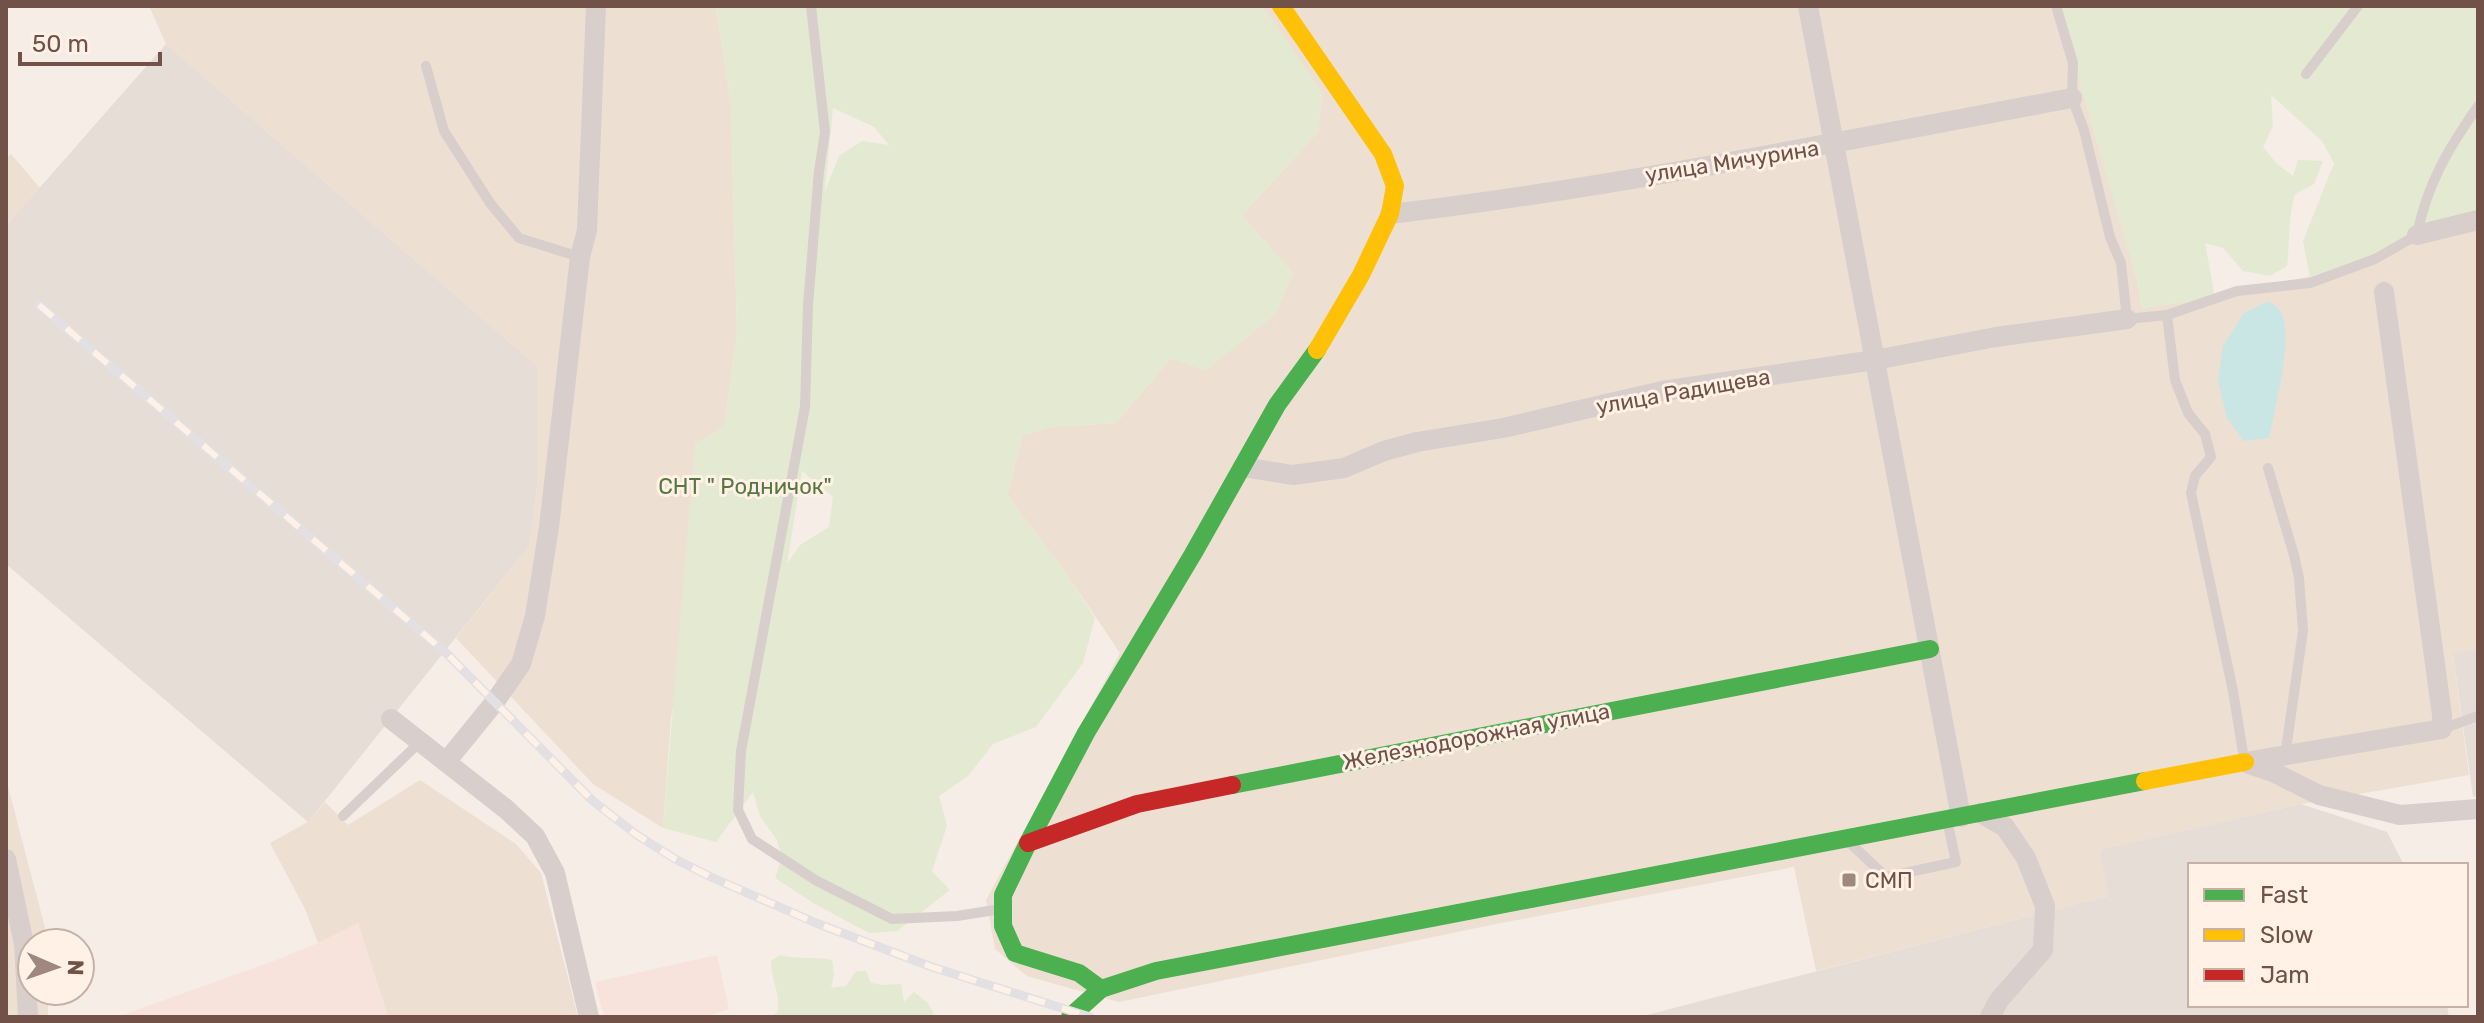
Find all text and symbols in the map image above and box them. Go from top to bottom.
scale bar [20,16,160,66]
text: 50 m [32,30,89,58]
street label: улица Мичурина [1643,134,1821,189]
street label: улица Радищева [1594,363,1772,420]
park label: СНТ " Родничок" [658,473,832,500]
street label: Железнодорожная улица [1340,697,1612,776]
legend [2188,863,2468,1007]
place label: СМП [1865,867,1913,894]
marker: СМП [1840,871,1858,889]
text: Fast [2260,881,2308,909]
text: Slow [2260,921,2313,949]
north arrow [16,927,96,1007]
text: N [62,959,89,976]
text: Jam [2260,961,2310,989]

